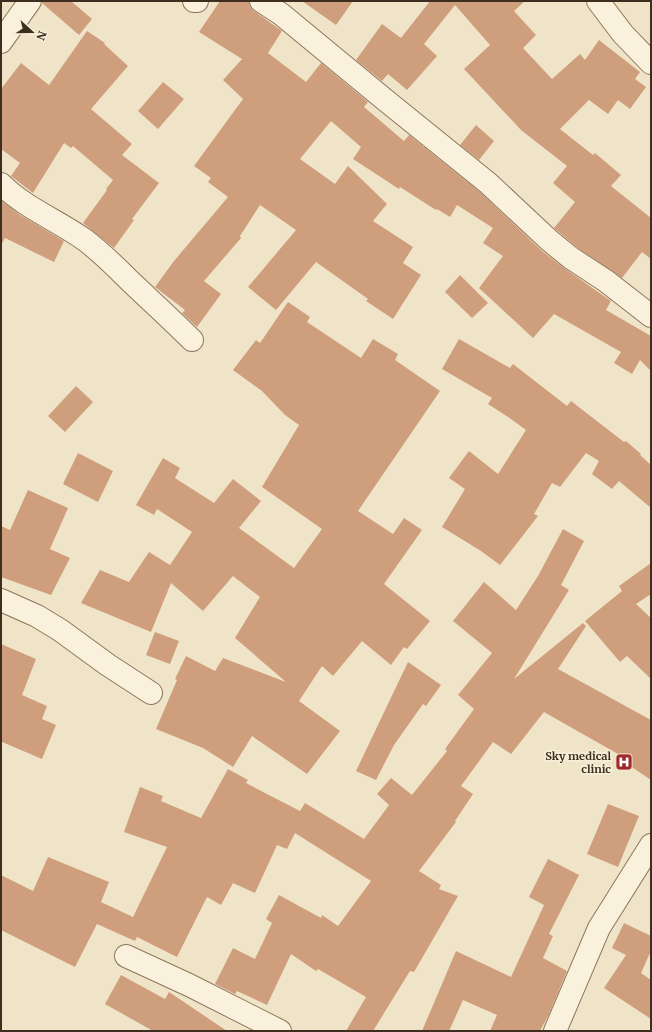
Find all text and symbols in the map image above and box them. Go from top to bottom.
north arrow [12,12,52,52]
text: N [33,29,49,42]
place label: Sky medical clinic [545,749,611,776]
hospital icon: Sky medical clinic [614,752,634,772]

